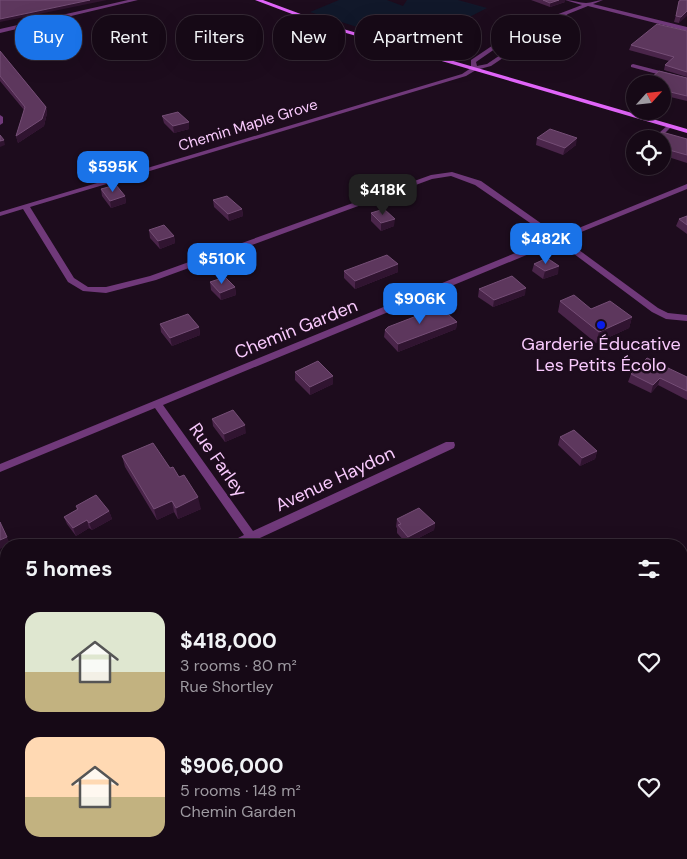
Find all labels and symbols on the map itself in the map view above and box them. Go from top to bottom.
north arrow [626,75,671,120]
street label: Chemin Maple Grove [176,94,320,156]
pin: $595K [78,150,148,193]
pin: $418K [348,174,418,216]
pin: $482K [511,222,581,265]
pin: $510K [187,242,257,285]
pin: $906K [385,282,455,325]
street label: Chemin Garden [231,293,361,365]
marker: Garderie Éducative Les Petits Écolo [595,319,607,331]
place label: Garderie Éducative Les Petits Écolo [521,332,681,377]
street label: Rue Farley [184,418,252,502]
street label: Avenue Haydon [271,441,399,517]

